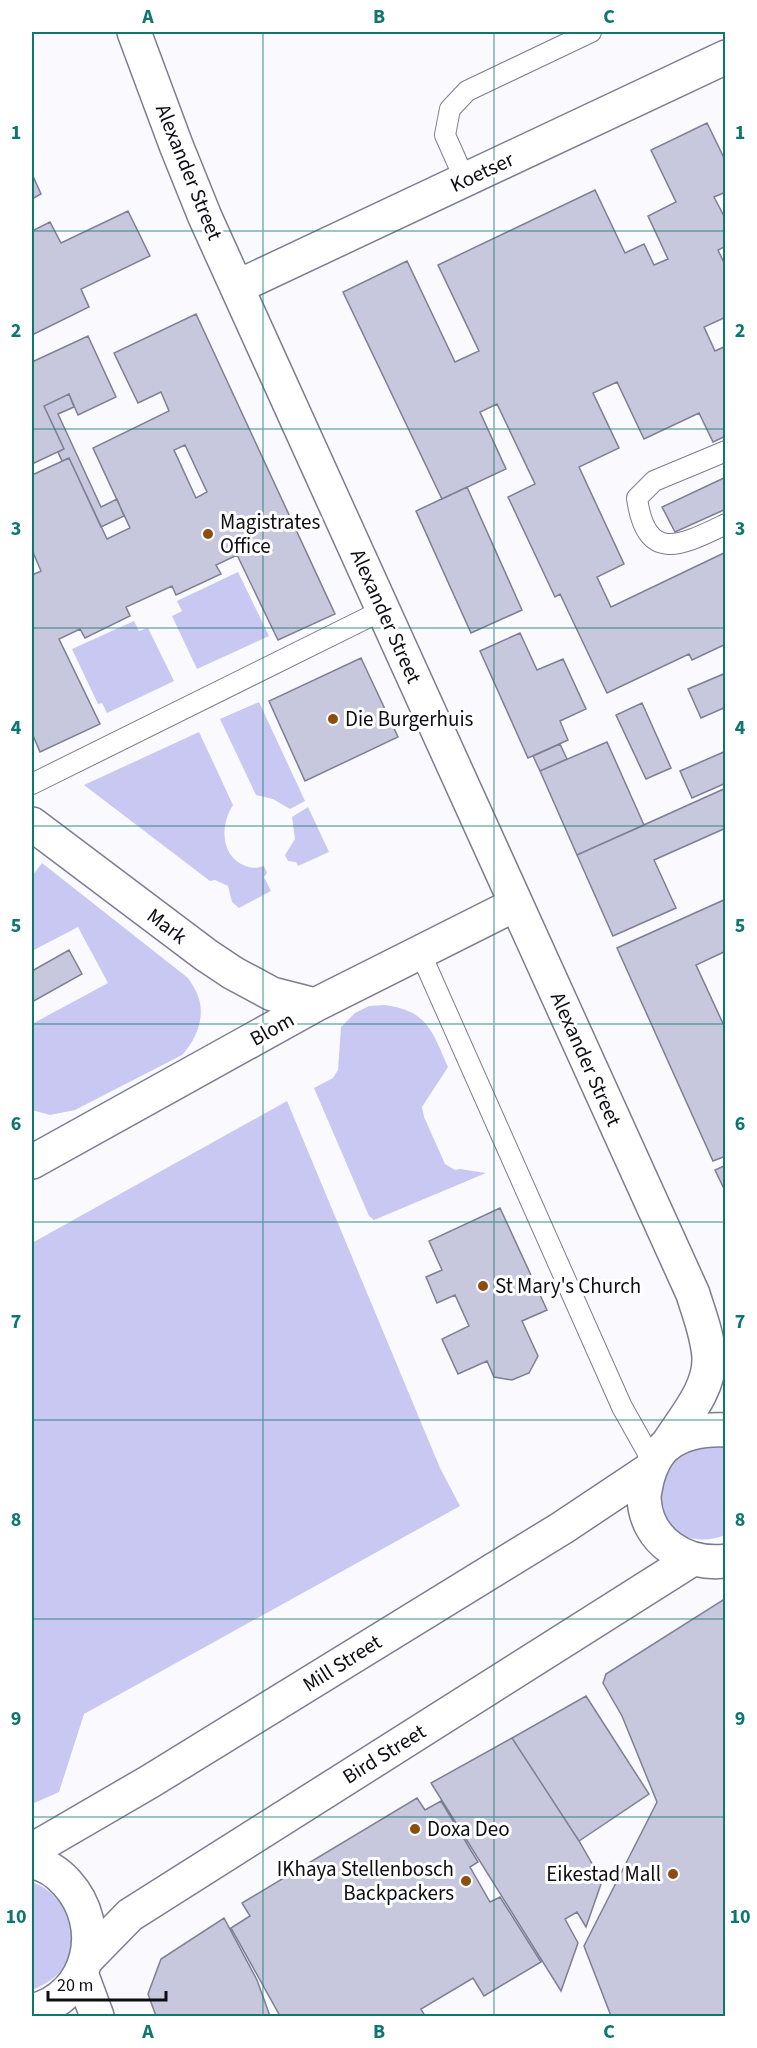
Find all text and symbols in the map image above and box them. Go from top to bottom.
text: A [141,3,154,31]
text: B [373,3,385,31]
text: C [603,3,615,31]
street label: Alexander Street [148,99,230,245]
text: 1 [11,119,21,147]
text: 1 [735,119,745,147]
street label: Koetser [445,144,519,200]
text: 2 [11,317,21,345]
text: 2 [735,317,745,345]
place label: Magistrates Office [220,507,320,561]
text: 3 [11,515,21,543]
text: 3 [735,515,745,543]
marker: Magistrates Office [201,527,215,541]
street label: Alexander Street [343,544,429,688]
place label: Die Burgerhuis [345,704,474,734]
marker: Die Burgerhuis [326,712,340,726]
text: 4 [11,714,22,742]
text: 4 [735,714,746,742]
street label: Mark [141,901,194,951]
text: 5 [11,912,21,940]
text: 5 [735,912,745,940]
street label: Alexander Street [543,987,629,1131]
street label: Blom [244,1005,300,1053]
text: 6 [11,1110,21,1138]
text: 6 [735,1110,745,1138]
place label: St Mary's Church [495,1271,641,1301]
marker: St Mary's Church [476,1279,490,1293]
text: 7 [11,1308,21,1336]
text: 7 [735,1308,745,1336]
text: 8 [11,1506,21,1534]
text: 8 [735,1506,745,1534]
street label: Mill Street [297,1627,387,1699]
text: 9 [11,1705,21,1733]
text: 9 [735,1705,745,1733]
street label: Bird Street [337,1717,431,1791]
place label: Doxa Deo [427,1814,510,1844]
marker: Doxa Deo [408,1822,422,1836]
place label: IKhaya Stellenbosch Backpackers [277,1854,454,1908]
place label: Eikestad Mall [546,1859,661,1889]
marker: Eikestad Mall [666,1867,680,1881]
marker: IKhaya Stellenbosch Backpackers [459,1874,473,1888]
text: 10 [5,1903,27,1931]
text: 10 [729,1903,751,1931]
scale bar [48,1964,166,2002]
text: 20 m [57,1973,93,1998]
text: A [141,2018,154,2046]
text: B [373,2018,385,2046]
text: C [603,2018,615,2046]

